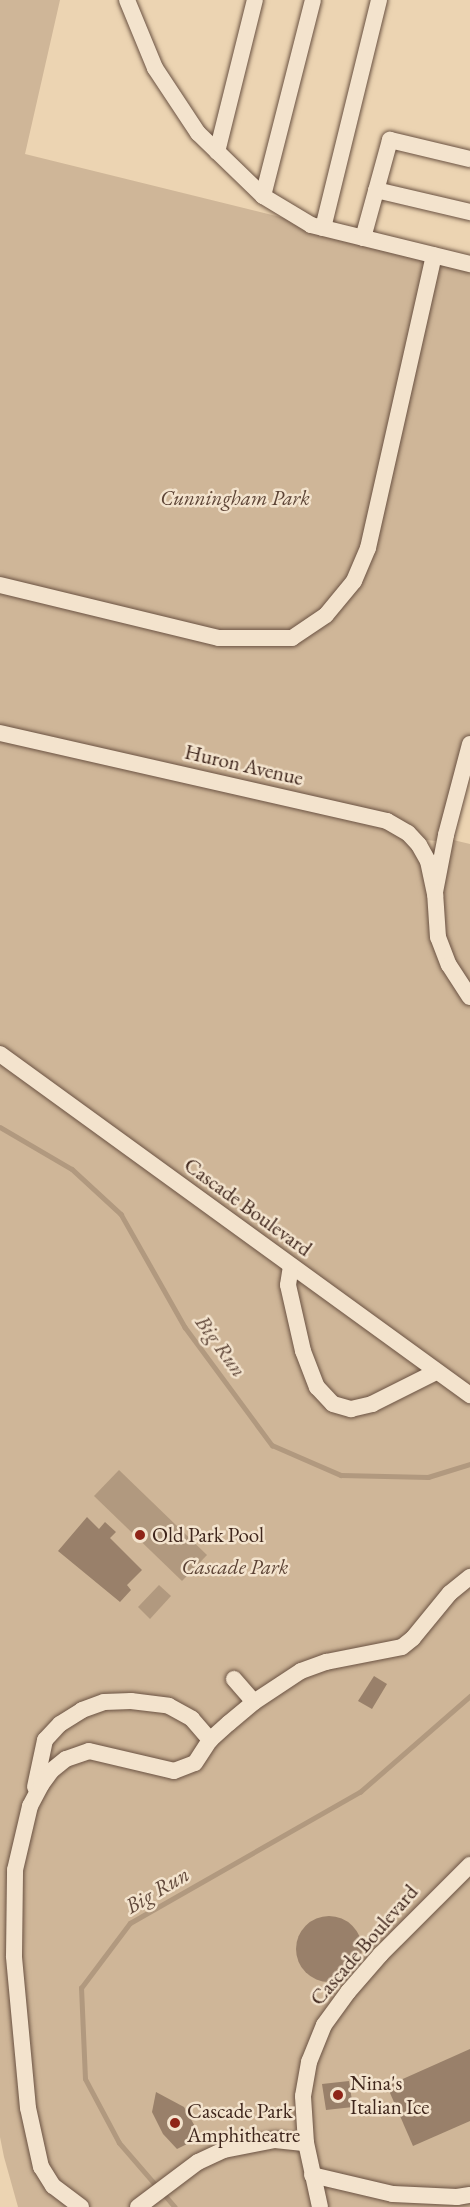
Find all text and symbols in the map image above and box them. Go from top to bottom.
park label: Cunningham Park [160,485,310,511]
street label: Huron Avenue [182,739,306,791]
street label: Cascade Boulevard [179,1152,317,1262]
water label: Big Run [190,1310,252,1382]
place label: Old Park Pool [152,1522,264,1548]
marker: Old Park Pool [133,1528,147,1542]
park label: Cascade Park [182,1554,288,1580]
water label: Big Run [120,1861,194,1919]
street label: Cascade Boulevard [305,1880,423,2010]
place label: Nina's Italian Ice [350,2070,429,2120]
marker: Nina's Italian Ice [331,2088,345,2102]
place label: Cascade Park Amphitheatre [187,2098,300,2148]
marker: Cascade Park Amphitheatre [168,2116,182,2130]

